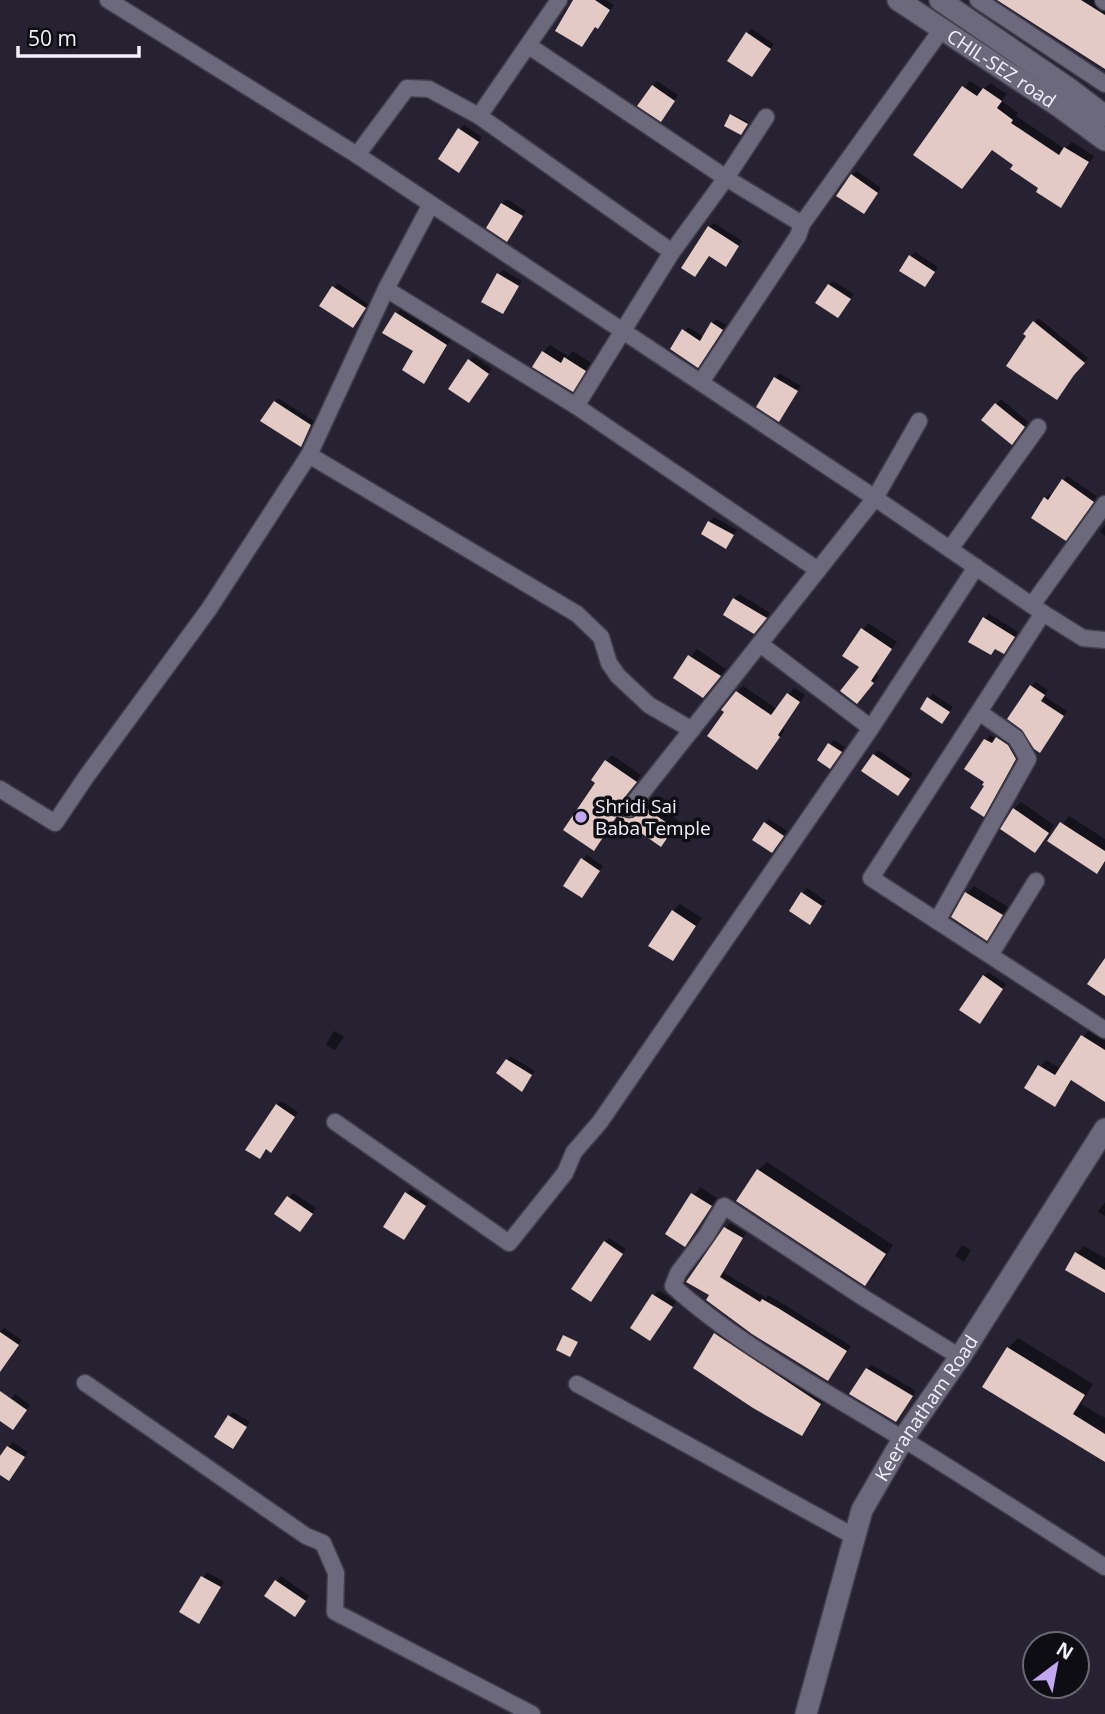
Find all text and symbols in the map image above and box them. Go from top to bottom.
scale bar [18,14,138,58]
street label: CHIL-SEZ road [942,23,1061,114]
text: 50 m [28,24,77,52]
place label: Shridi Sai Baba Temple [595,793,711,841]
marker: Shridi Sai Baba Temple [573,809,589,825]
street label: Keeranatham Road [868,1330,984,1486]
north arrow [1021,1630,1091,1700]
text: N [1052,1635,1078,1666]

